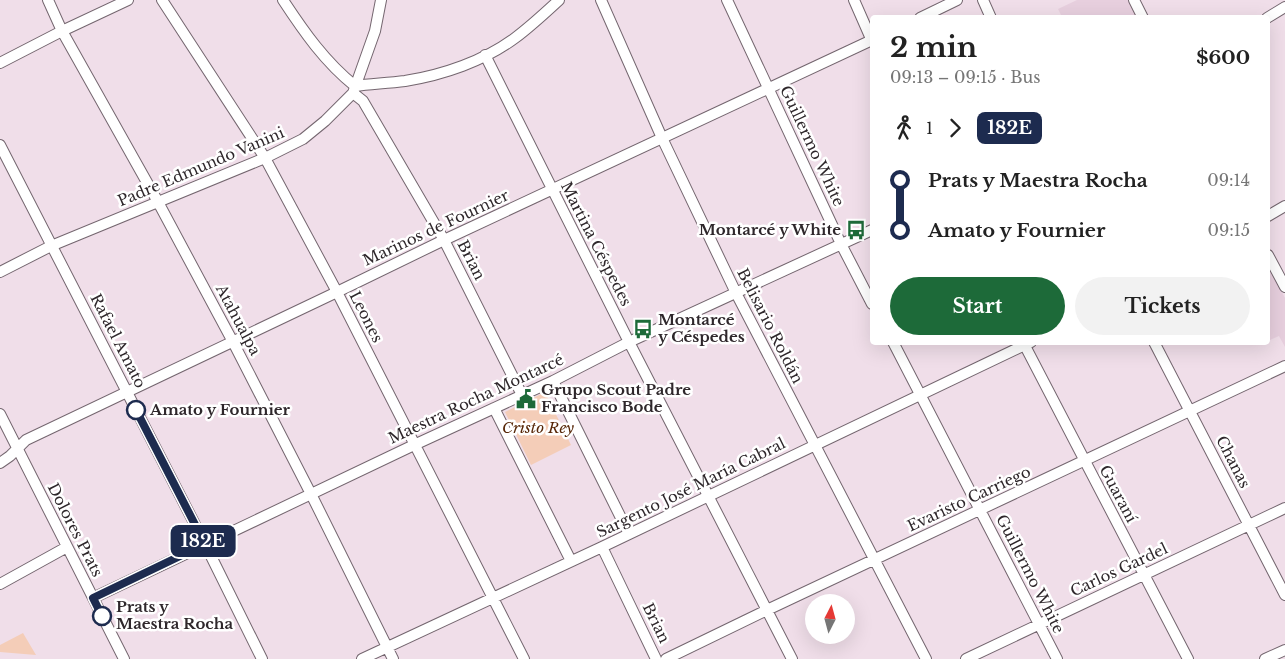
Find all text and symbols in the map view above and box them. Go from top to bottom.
text: 2 min [890,30,977,65]
text: $600 [1196,46,1250,69]
text: 09:13 – 09:15 · Bus [890,67,1040,87]
street label: Guillermo White [776,82,849,209]
icon: walk [890,114,918,142]
icon: forward [941,114,969,142]
text: 182E [987,117,1032,139]
text: 1 [926,118,933,138]
street label: Padre Edmundo Vanini [115,123,287,210]
text: Prats y Maestra Rocha [928,169,1148,192]
text: 09:14 [1207,170,1250,190]
street label: Martina Céspedes [557,178,636,309]
street label: Marinos de Fournier [360,185,513,270]
bus stop icon: Montarcé y White [845,219,867,241]
text: Amato y Fournier [928,219,1105,242]
place label: Montarcé y White [699,220,841,239]
text: 09:15 [1208,220,1250,240]
street label: Brian [453,237,490,283]
street label: Belisario Roldán [733,265,808,387]
button: Start [890,277,1065,335]
button: Tickets [1075,277,1250,335]
street label: Atahualpa [211,280,265,359]
street label: Leones [345,288,387,346]
street label: Rafael Amato [87,290,150,391]
place label: Montarcé y Céspedes [658,310,745,346]
bus stop icon: Montarcé y Céspedes [632,318,654,340]
street label: Maestra Rocha Montarcé [385,350,567,448]
place label: Grupo Scout Padre Francisco Bode [541,380,691,416]
public building icon: Grupo Scout Padre Francisco Bode [515,388,537,410]
marker: Amato y Fournier [126,400,146,420]
place label: Amato y Fournier [149,400,291,419]
park label: Cristo Rey [502,418,574,437]
street label: Chanas [1212,432,1255,491]
street label: Sargento José María Cabral [593,433,788,542]
street label: Evaristo Carriego [904,462,1034,535]
street label: Guaraní [1095,462,1142,527]
street label: Dolores Prats [44,480,107,580]
street label: Guillermo White [992,511,1069,636]
line badge: 182E [168,525,238,557]
text: 182E [181,530,225,552]
street label: Carlos Gardel [1067,539,1171,600]
north arrow [805,594,855,644]
map controls [805,594,855,644]
place label: Prats y Maestra Rocha [116,597,234,633]
street label: Brian [639,600,674,646]
marker: Prats y Maestra Rocha [92,606,112,626]

